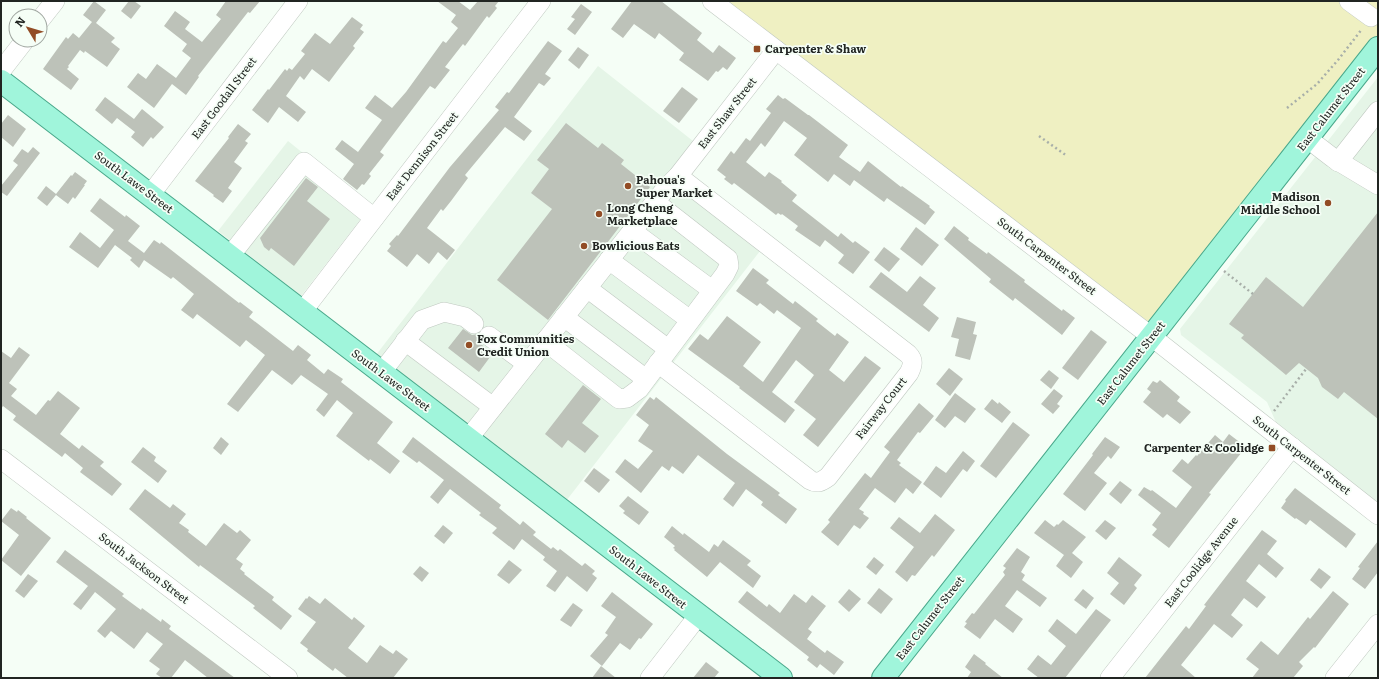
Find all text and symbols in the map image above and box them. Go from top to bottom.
north arrow [8,8,48,48]
text: N [10,13,28,30]
place label: Carpenter & Shaw [765,40,866,56]
marker: Carpenter & Shaw [752,44,762,54]
street label: East Goodall Street [187,53,260,142]
street label: East Calumet Street [1292,63,1368,154]
street label: East Shaw Street [693,73,760,152]
street label: East Dennison Street [381,107,461,203]
street label: South Lawe Street [92,146,178,216]
place label: Pahoua's Super Market [636,171,713,200]
marker: Pahoua's Super Market [623,181,633,191]
place label: Madison Middle School [1241,188,1320,217]
marker: Madison Middle School [1323,198,1333,208]
place label: Long Cheng Marketplace [607,199,677,228]
marker: Long Cheng Marketplace [594,209,604,219]
street label: South Carpenter Street [995,213,1101,298]
place label: Bowlicious Eats [592,237,680,253]
marker: Bowlicious Eats [579,241,589,251]
street label: East Calumet Street [1092,317,1168,408]
place label: Fox Communities Credit Union [477,330,575,359]
marker: Fox Communities Credit Union [464,340,474,350]
street label: South Lawe Street [349,344,435,414]
street label: Fairway Court [851,372,910,442]
street label: South Carpenter Street [1250,411,1355,498]
place label: Carpenter & Coolidge [1144,439,1264,455]
marker: Carpenter & Coolidge [1267,443,1277,453]
street label: East Coolidge Avenue [1160,512,1241,610]
street label: South Jackson Street [96,528,194,607]
street label: South Lawe Street [606,541,691,612]
street label: East Calumet Street [891,572,967,663]

